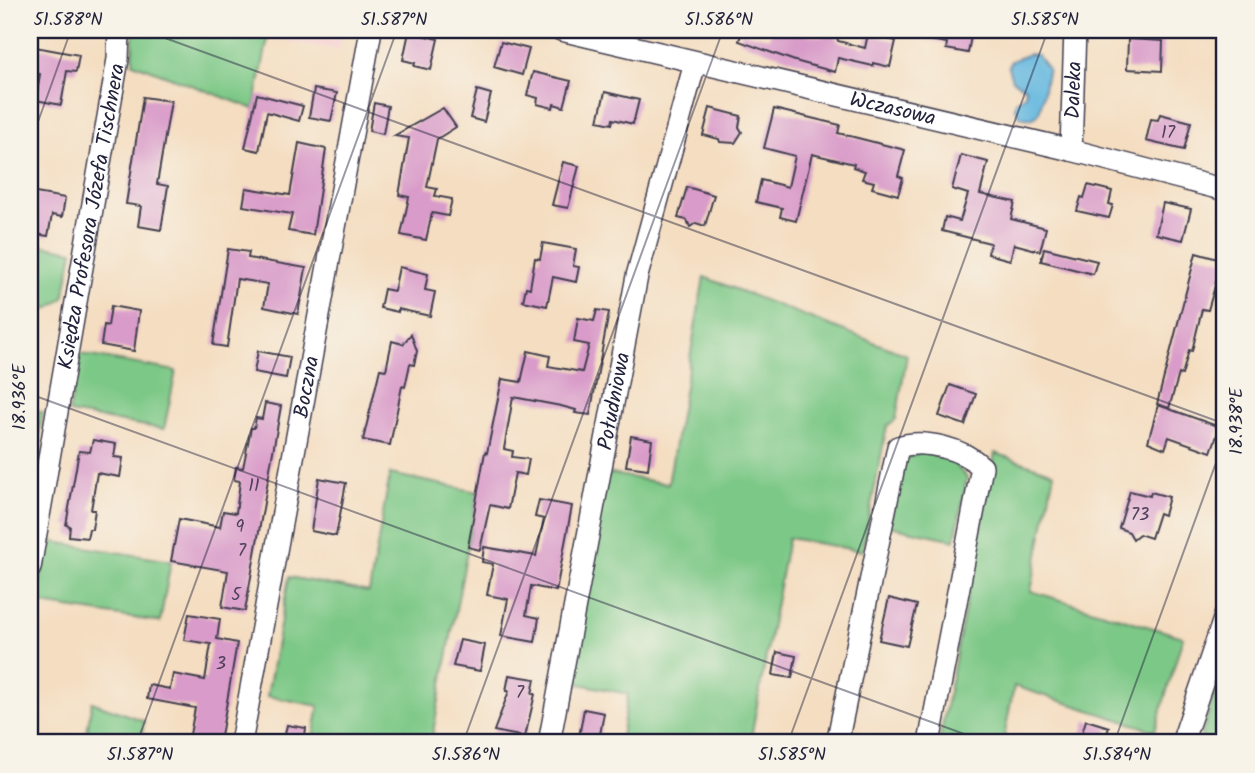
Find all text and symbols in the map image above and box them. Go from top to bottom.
text: 51.588°N [33,6,103,35]
text: 51.587°N [361,6,427,35]
text: 51.586°N [685,6,753,35]
text: 51.585°N [1011,6,1079,35]
street label: Księdza Profesora Józefa Tischnera [50,61,135,372]
street label: Daleka [1057,61,1092,119]
street label: Wczasowa [846,83,939,136]
house number: 17 [1161,119,1176,148]
street label: Południowa [590,350,640,453]
street label: Boczna [286,353,329,421]
text: 18.936°E [6,363,35,430]
text: 18.938°E [1223,387,1252,455]
house number: 11 [248,472,260,501]
house number: 73 [1131,501,1149,530]
house number: 9 [236,513,245,542]
house number: 7 [238,537,247,566]
house number: 5 [231,581,242,610]
house number: 3 [216,650,226,679]
house number: 7 [516,679,525,708]
text: 51.587°N [107,741,173,770]
text: 51.586°N [432,741,500,770]
text: 51.585°N [758,741,826,770]
text: 51.584°N [1083,741,1151,770]

